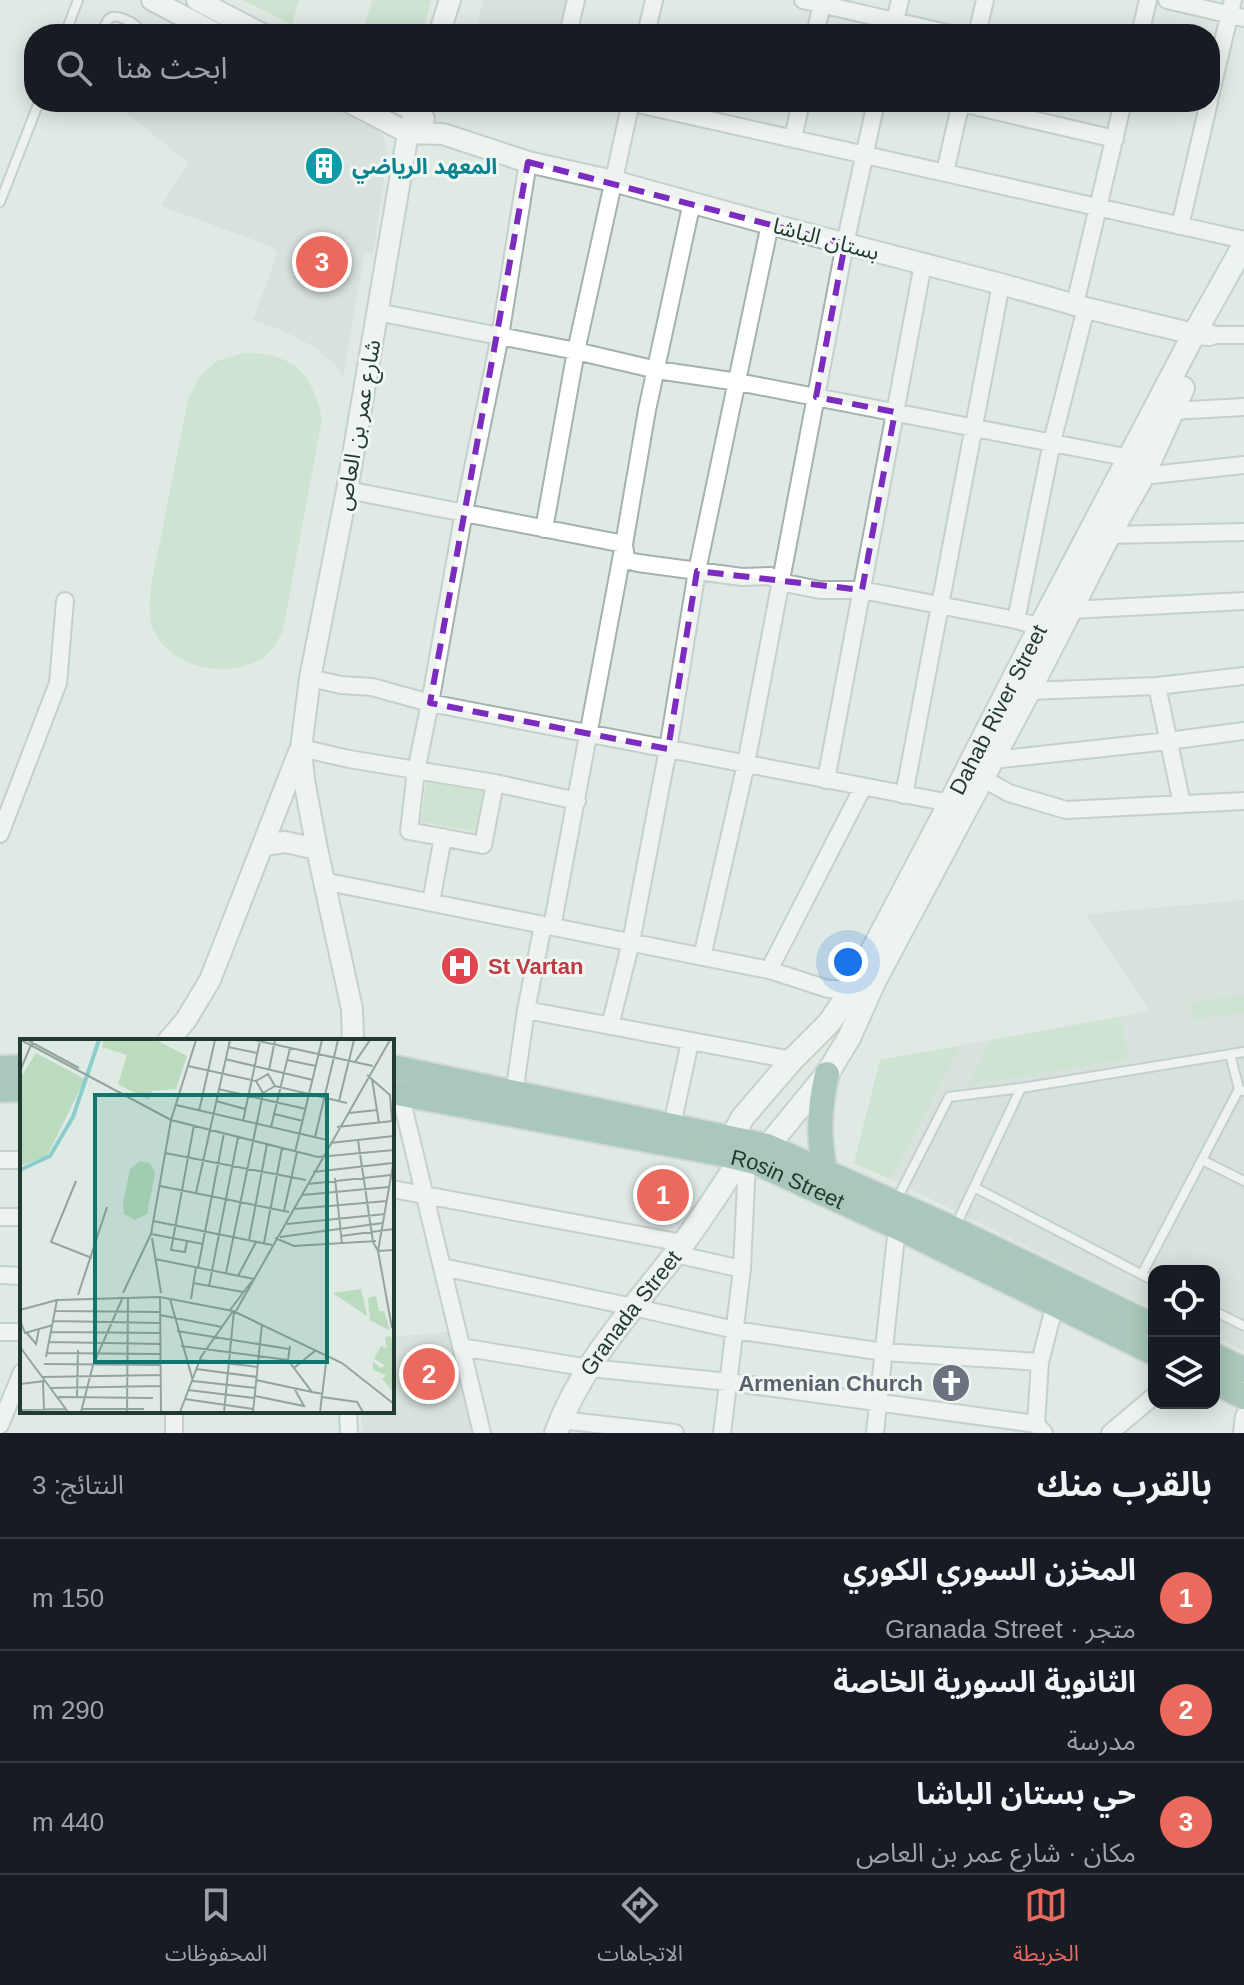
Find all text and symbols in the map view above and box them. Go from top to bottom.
search box [24,24,1220,112]
icon: search [52,46,96,90]
text: ابحث هنا [116,51,228,84]
building icon: المعهد الرياضي [303,145,345,187]
place label: المعهد الرياضي [352,154,497,184]
street label: بستان الباشا [770,213,882,265]
pin: 3 [296,232,348,292]
street label: شارع عمر بن العاص [331,338,389,513]
street label: Dahab River Street [944,621,1052,799]
your location [828,942,868,982]
hospital icon: St Vartan [439,945,481,987]
place label: St Vartan [488,954,583,979]
inset map [20,1039,394,1413]
street label: Rosin Street [728,1144,848,1214]
pin: 1 [637,1165,689,1225]
street label: Granada Street [575,1245,686,1380]
map controls [1148,1265,1220,1409]
button: locate [1148,1265,1220,1337]
button: layers [1148,1337,1220,1409]
pin: 2 [403,1344,455,1404]
church icon: Armenian Church [930,1362,972,1404]
place label: Armenian Church [738,1371,923,1396]
text: بالقرب منك [1037,1465,1212,1503]
text: النتائج: 3 [32,1470,124,1500]
text: المخزن السوري الكوري [843,1553,1136,1586]
text: 150 m [32,1583,104,1613]
text: 1 [1179,1583,1193,1613]
text: متجر · Granada Street [885,1614,1136,1644]
text: الثانوية السورية الخاصة [833,1665,1136,1698]
text: 290 m [32,1695,104,1725]
text: 2 [1179,1695,1193,1725]
text: مدرسة [1067,1726,1136,1756]
text: حي بستان الباشا [916,1777,1136,1810]
text: 440 m [32,1807,104,1837]
text: 3 [1179,1807,1193,1837]
text: مكان · شارع عمر بن العاص [856,1838,1136,1868]
tab: المحفوظات [165,1883,267,1977]
tab: الاتجاهات [597,1883,683,1977]
tab: الخريطة [1013,1883,1079,1977]

